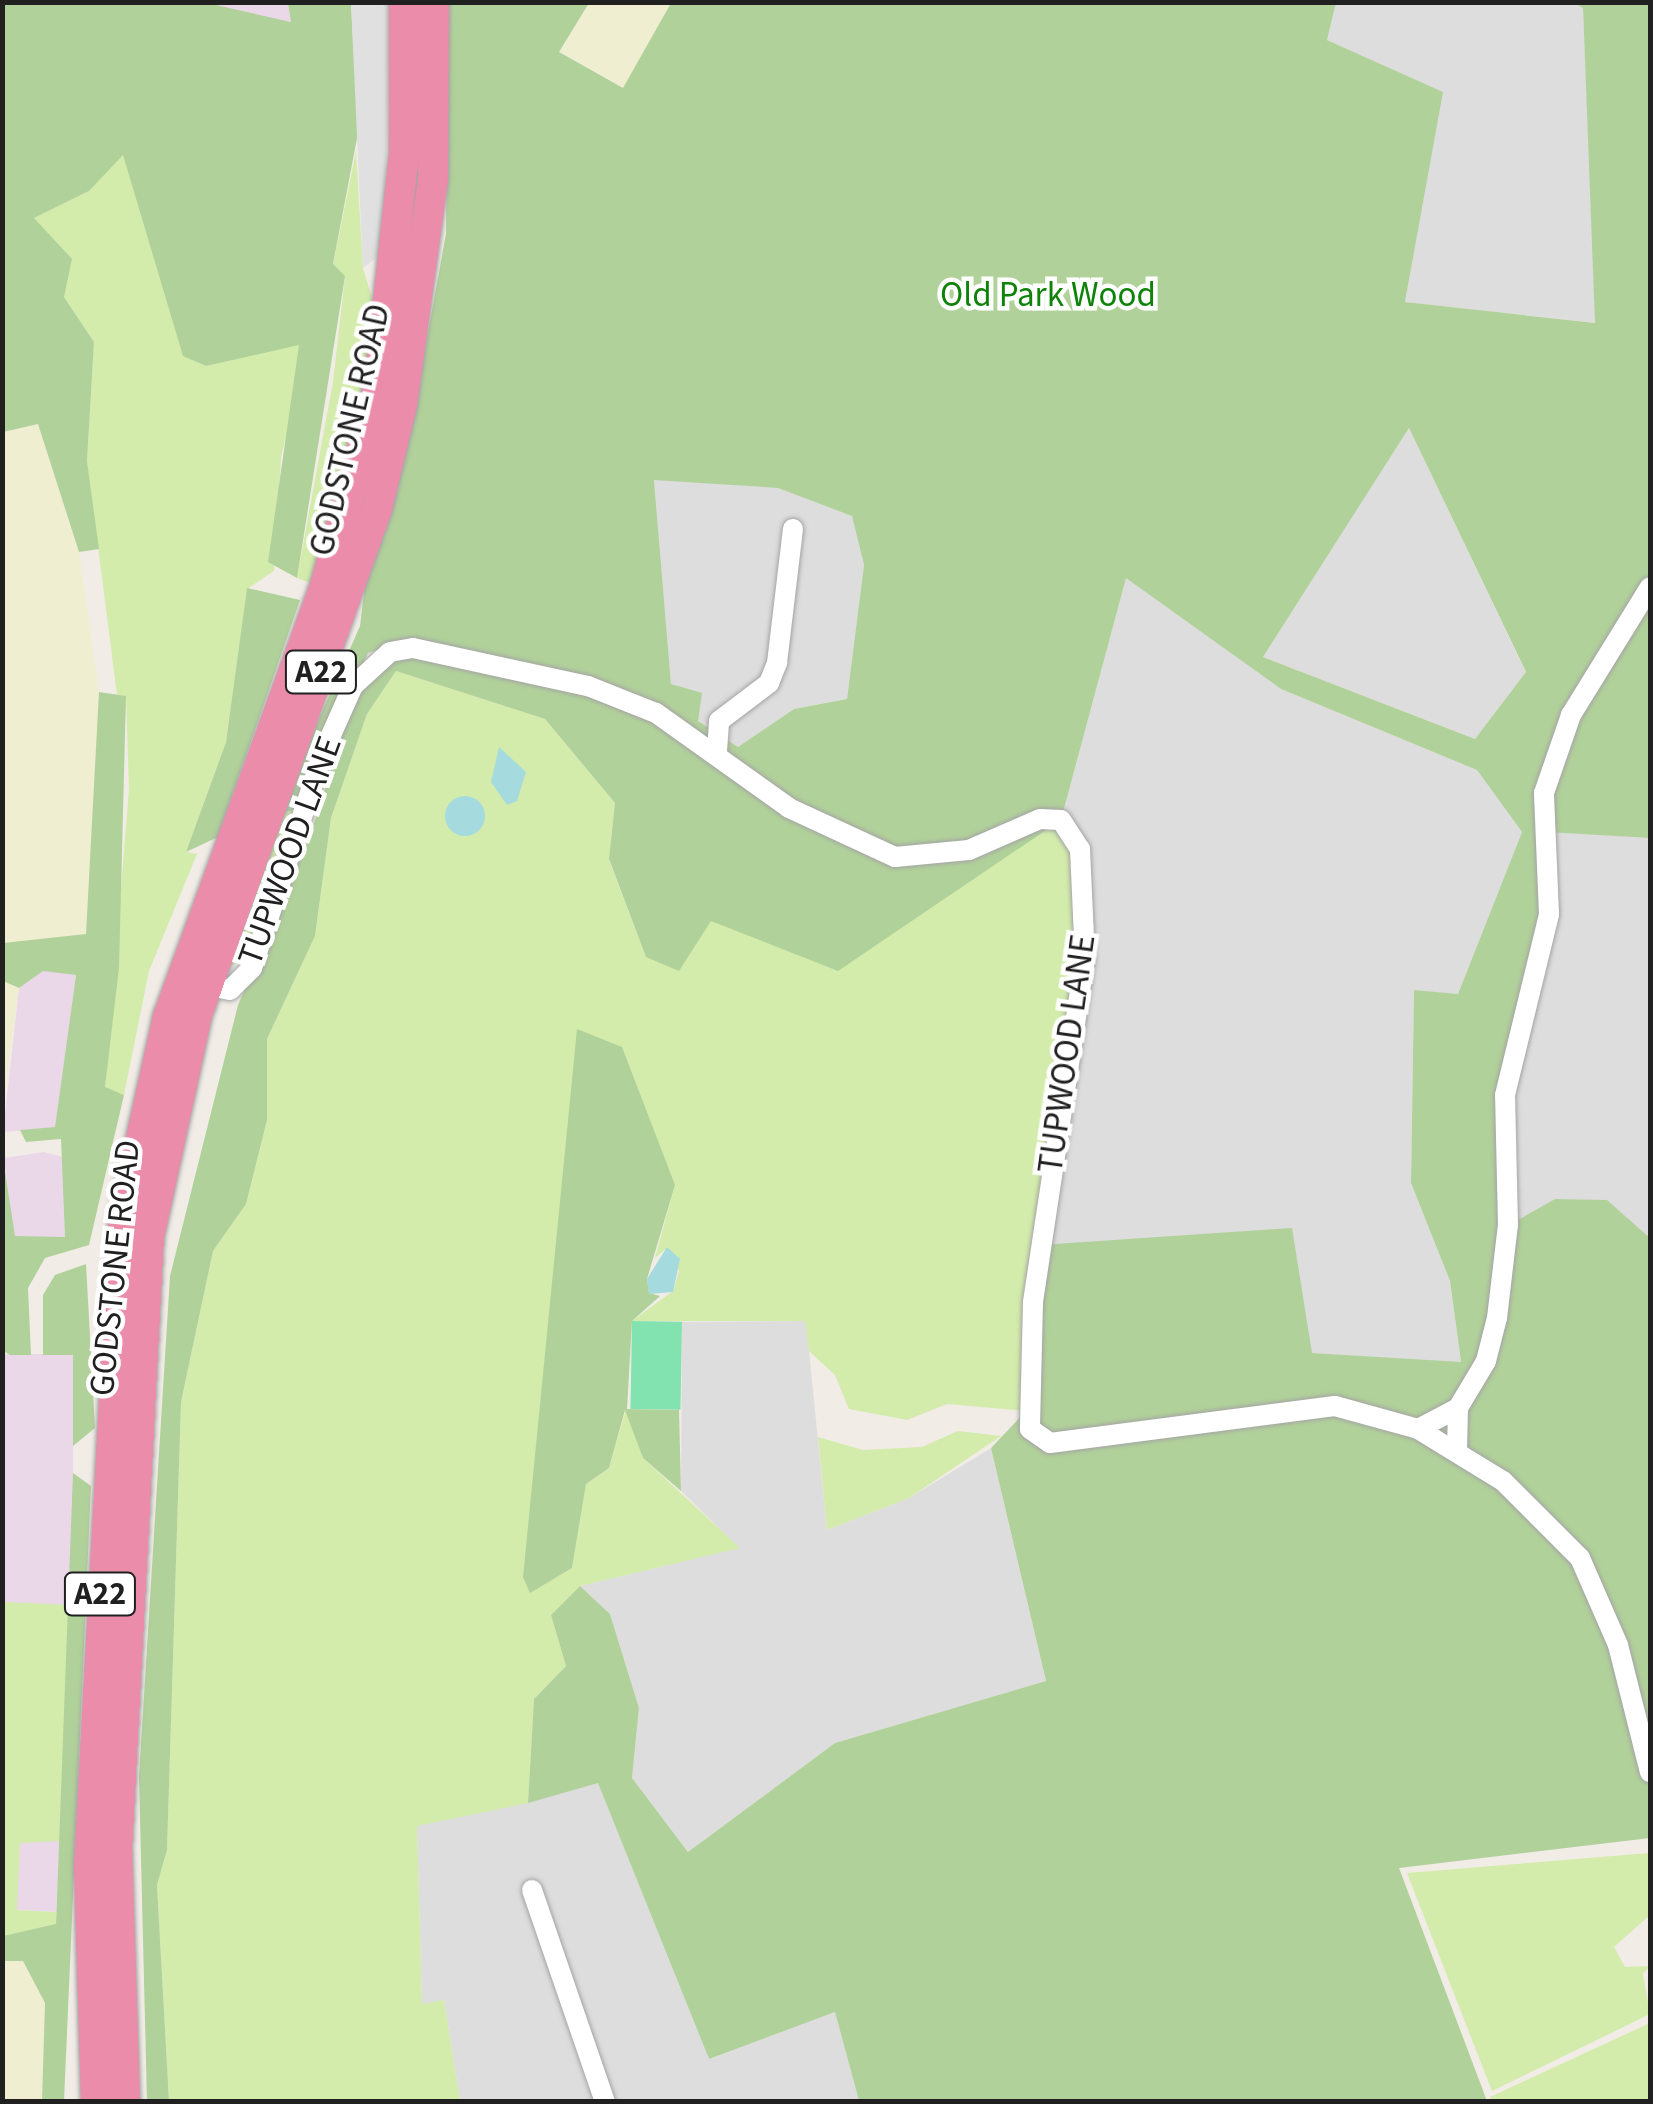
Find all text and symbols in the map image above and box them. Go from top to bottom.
park label: Old Park Wood [940,274,1156,316]
street label: GODSTONE ROAD [301,300,399,560]
road number: A22 [284,645,358,699]
street label: TUPWOOD LANE [229,731,351,971]
street label: TUPWOOD LANE [1029,932,1105,1176]
street label: GODSTONE ROAD [81,1138,149,1398]
road number: A22 [62,1567,138,1621]

